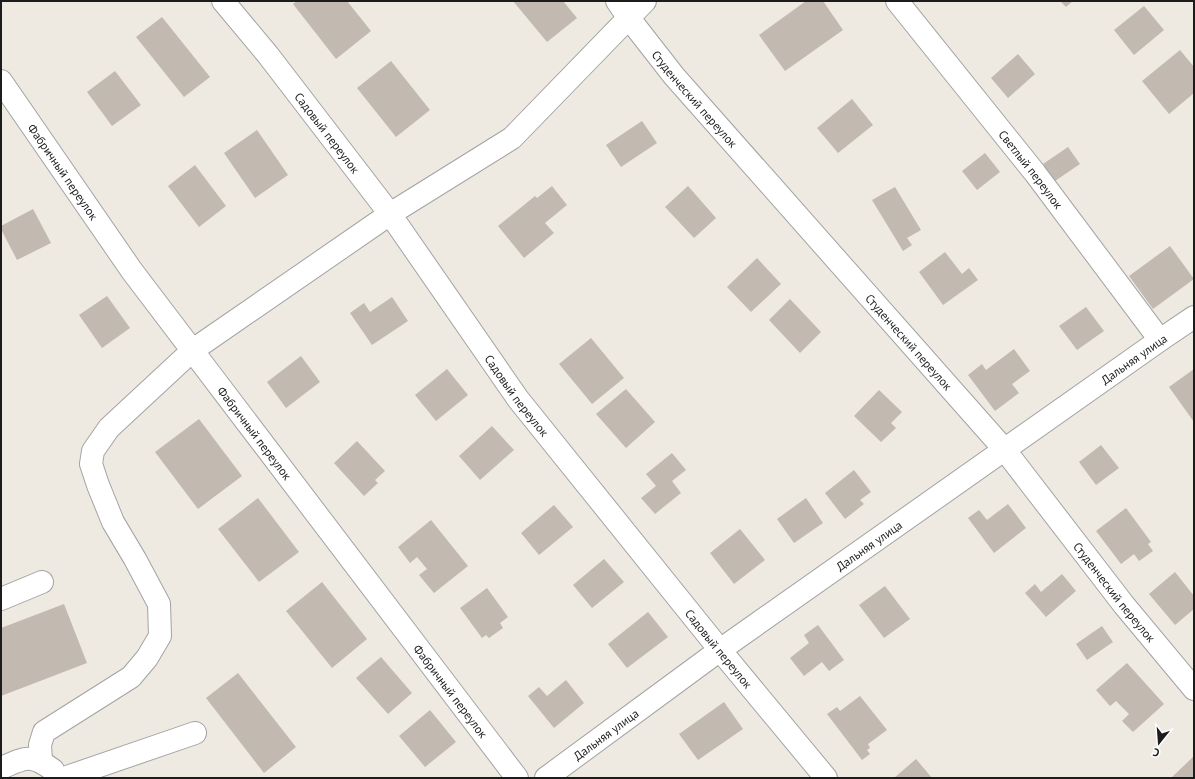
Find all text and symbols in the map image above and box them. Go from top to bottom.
street label: Студенческий переулок [649,47,741,150]
street label: Садовый переулок [292,89,363,176]
street label: Фабричный переулок [25,121,102,223]
street label: Светлый переулок [996,127,1067,212]
street label: Студенческий переулок [863,291,956,393]
street label: Дальняя улица [1098,330,1170,387]
street label: Садовый переулок [482,351,552,439]
street label: Фабричный переулок [215,383,295,483]
street label: Дальняя улица [833,517,905,574]
street label: Студенческий переулок [1071,539,1159,645]
street label: Садовый переулок [682,606,756,691]
street label: Фабричный переулок [411,641,491,741]
street label: Дальняя улица [570,705,641,763]
north arrow [1139,723,1179,763]
text: С [1151,745,1161,760]

